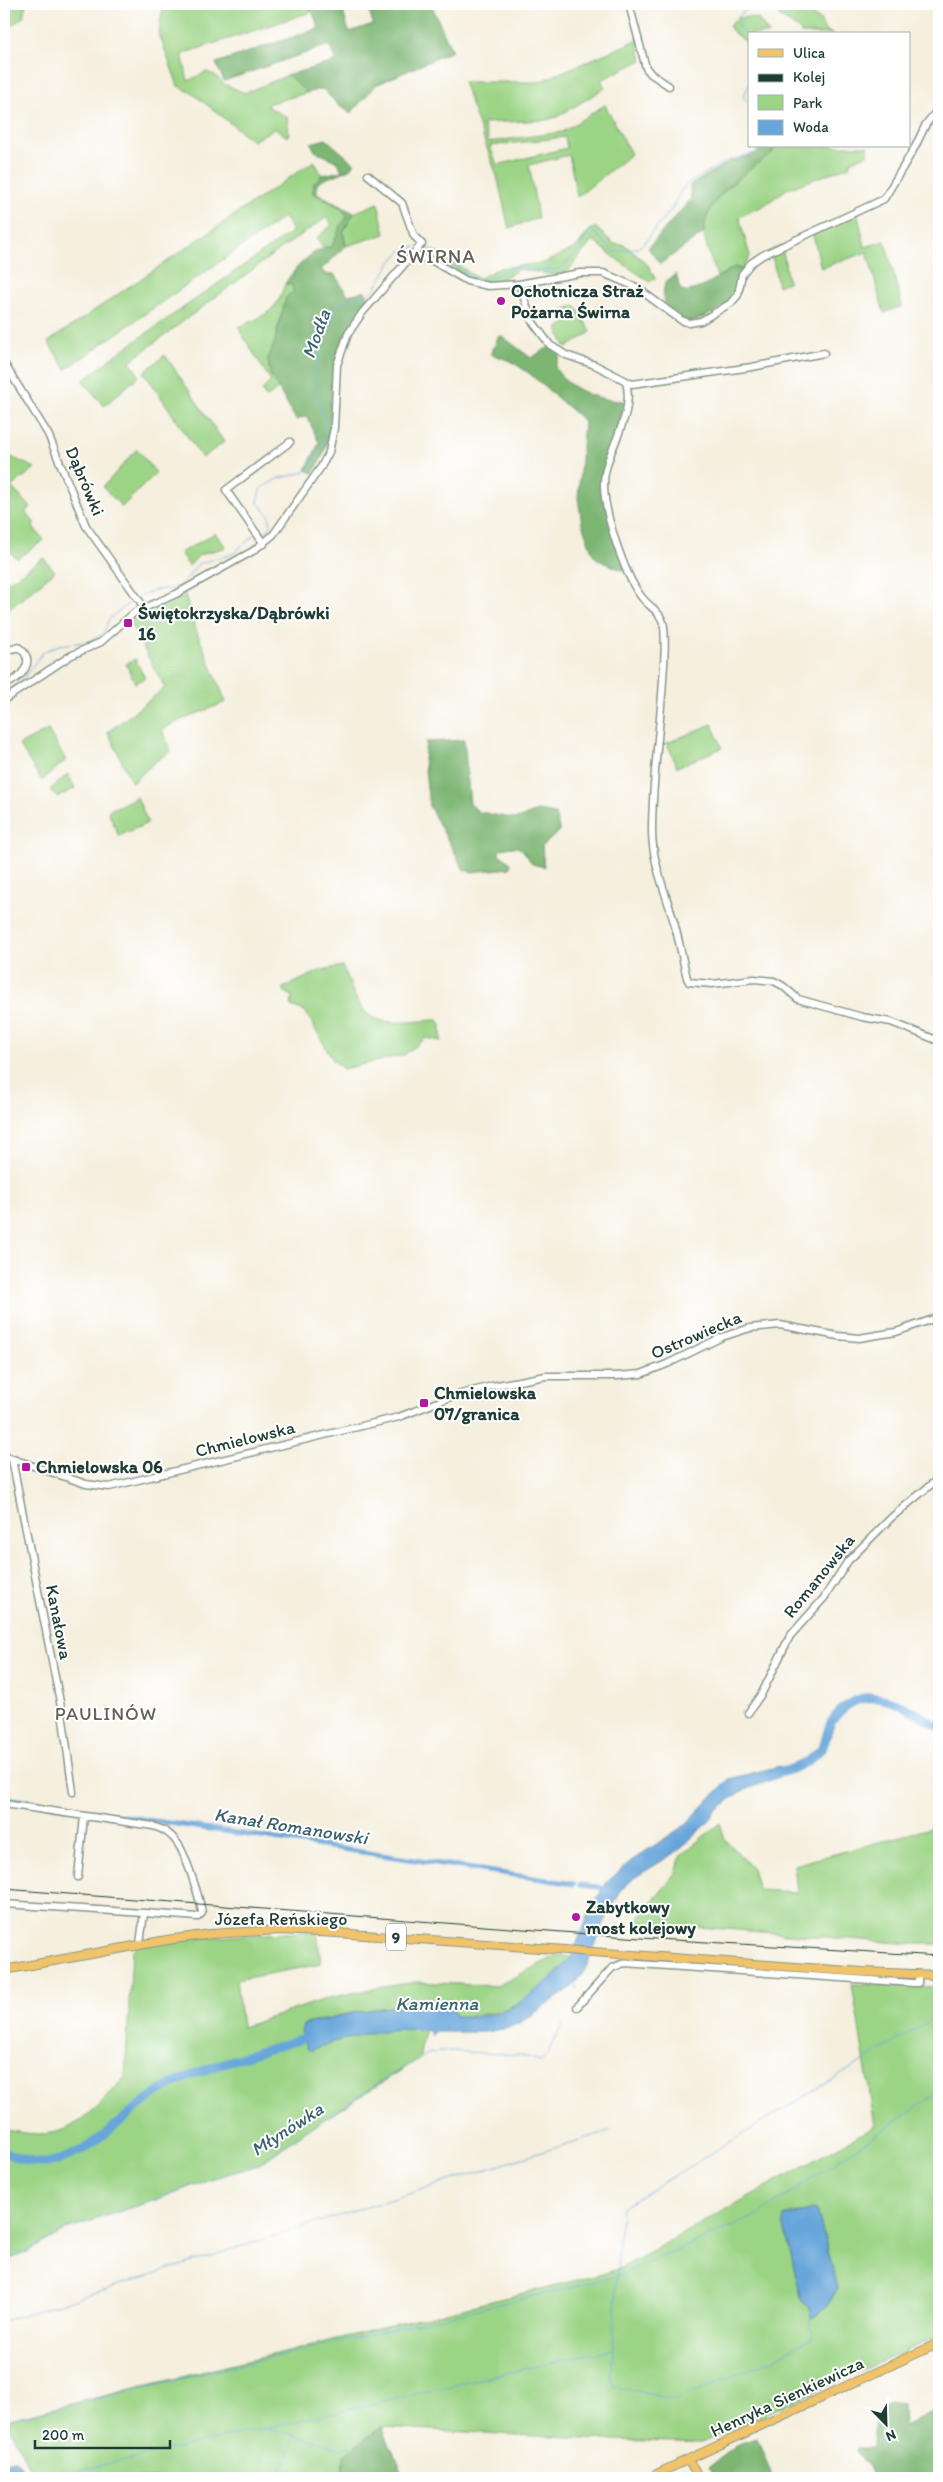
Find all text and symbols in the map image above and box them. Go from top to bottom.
legend [748,32,910,148]
text: Ulica [793,44,826,62]
text: Kolej [793,68,825,86]
text: Park [793,94,823,112]
text: Woda [793,118,829,136]
district label: ŚWIRNA [396,244,476,268]
place label: Ochotnicza Straż Pożarna Świrna [511,280,644,323]
marker: Ochotnicza Straż Pożarna Świrna [495,295,507,307]
water label: Modła [297,306,336,361]
street label: Dąbrówki [61,443,109,519]
place label: Świętokrzyska/Dąbrówki 16 [138,602,330,645]
marker: Świętokrzyska/Dąbrówki 16 [122,617,134,629]
street label: Ostrowiecka [647,1306,745,1364]
place label: Chmielowska 07/granica [434,1382,537,1425]
marker: Chmielowska 07/granica [418,1397,430,1409]
street label: Chmielowska [193,1416,298,1462]
place label: Chmielowska 06 [36,1456,163,1478]
marker: Chmielowska 06 [20,1461,32,1473]
street label: Romanowska [778,1529,860,1622]
street label: Kanałowa [41,1583,77,1662]
district label: PAULINÓW [55,1702,157,1725]
water label: Kanał Romanowski [213,1803,371,1850]
place label: Zabytkowy most kolejowy [585,1896,696,1939]
street label: Józefa Reńskiego [215,1908,347,1930]
marker: Zabytkowy most kolejowy [570,1911,582,1923]
road number: 9 [386,1924,406,1950]
water label: Kamienna [396,1992,479,2015]
water label: Młynówka [246,2097,328,2161]
street label: Henryka Sienkiewicza [707,2352,867,2442]
north arrow [860,2400,910,2450]
scale bar [35,2417,170,2449]
text: 200 m [42,2426,85,2444]
text: N [883,2426,899,2445]

